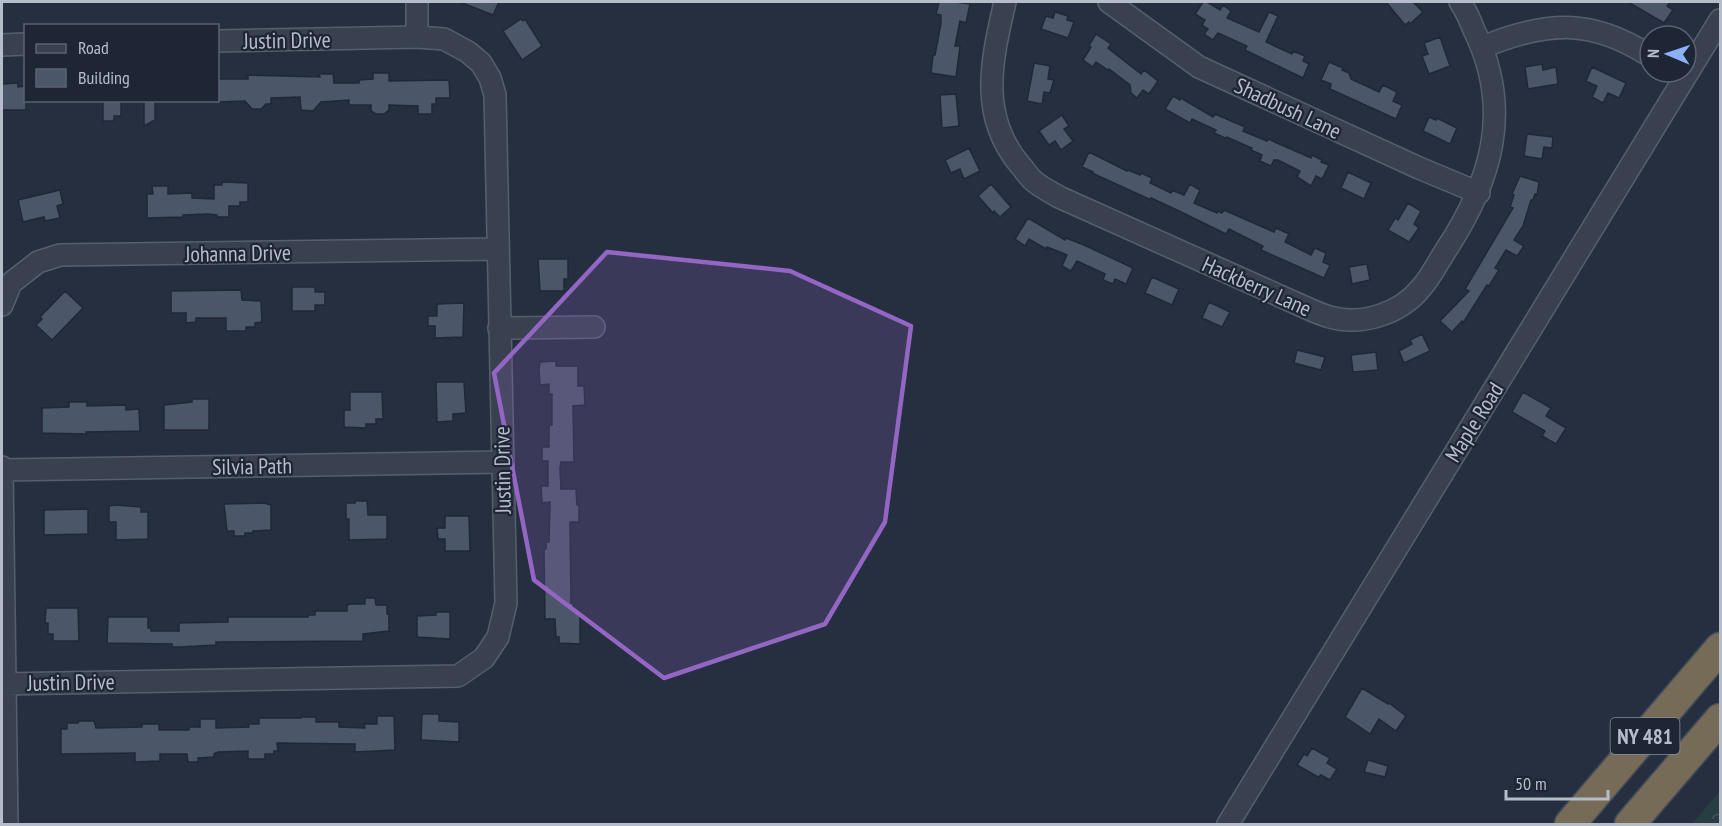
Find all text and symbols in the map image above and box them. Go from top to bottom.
legend [24,24,219,102]
north arrow [1638,24,1698,84]
street label: Justin Drive [242,25,331,55]
text: Road [78,36,109,59]
text: N [1643,49,1663,58]
text: Building [78,66,130,89]
street label: Shadbush Lane [1230,71,1346,145]
street label: Johanna Drive [184,238,291,268]
street label: Hackberry Lane [1198,250,1316,322]
street label: Maple Road [1439,377,1509,467]
street label: Justin Drive [487,426,517,515]
street label: Silvia Path [212,451,292,481]
street label: Justin Drive [26,667,115,697]
road number: NY 481 [1610,718,1680,754]
scale bar [1506,763,1608,801]
text: 50 m [1515,772,1547,795]

